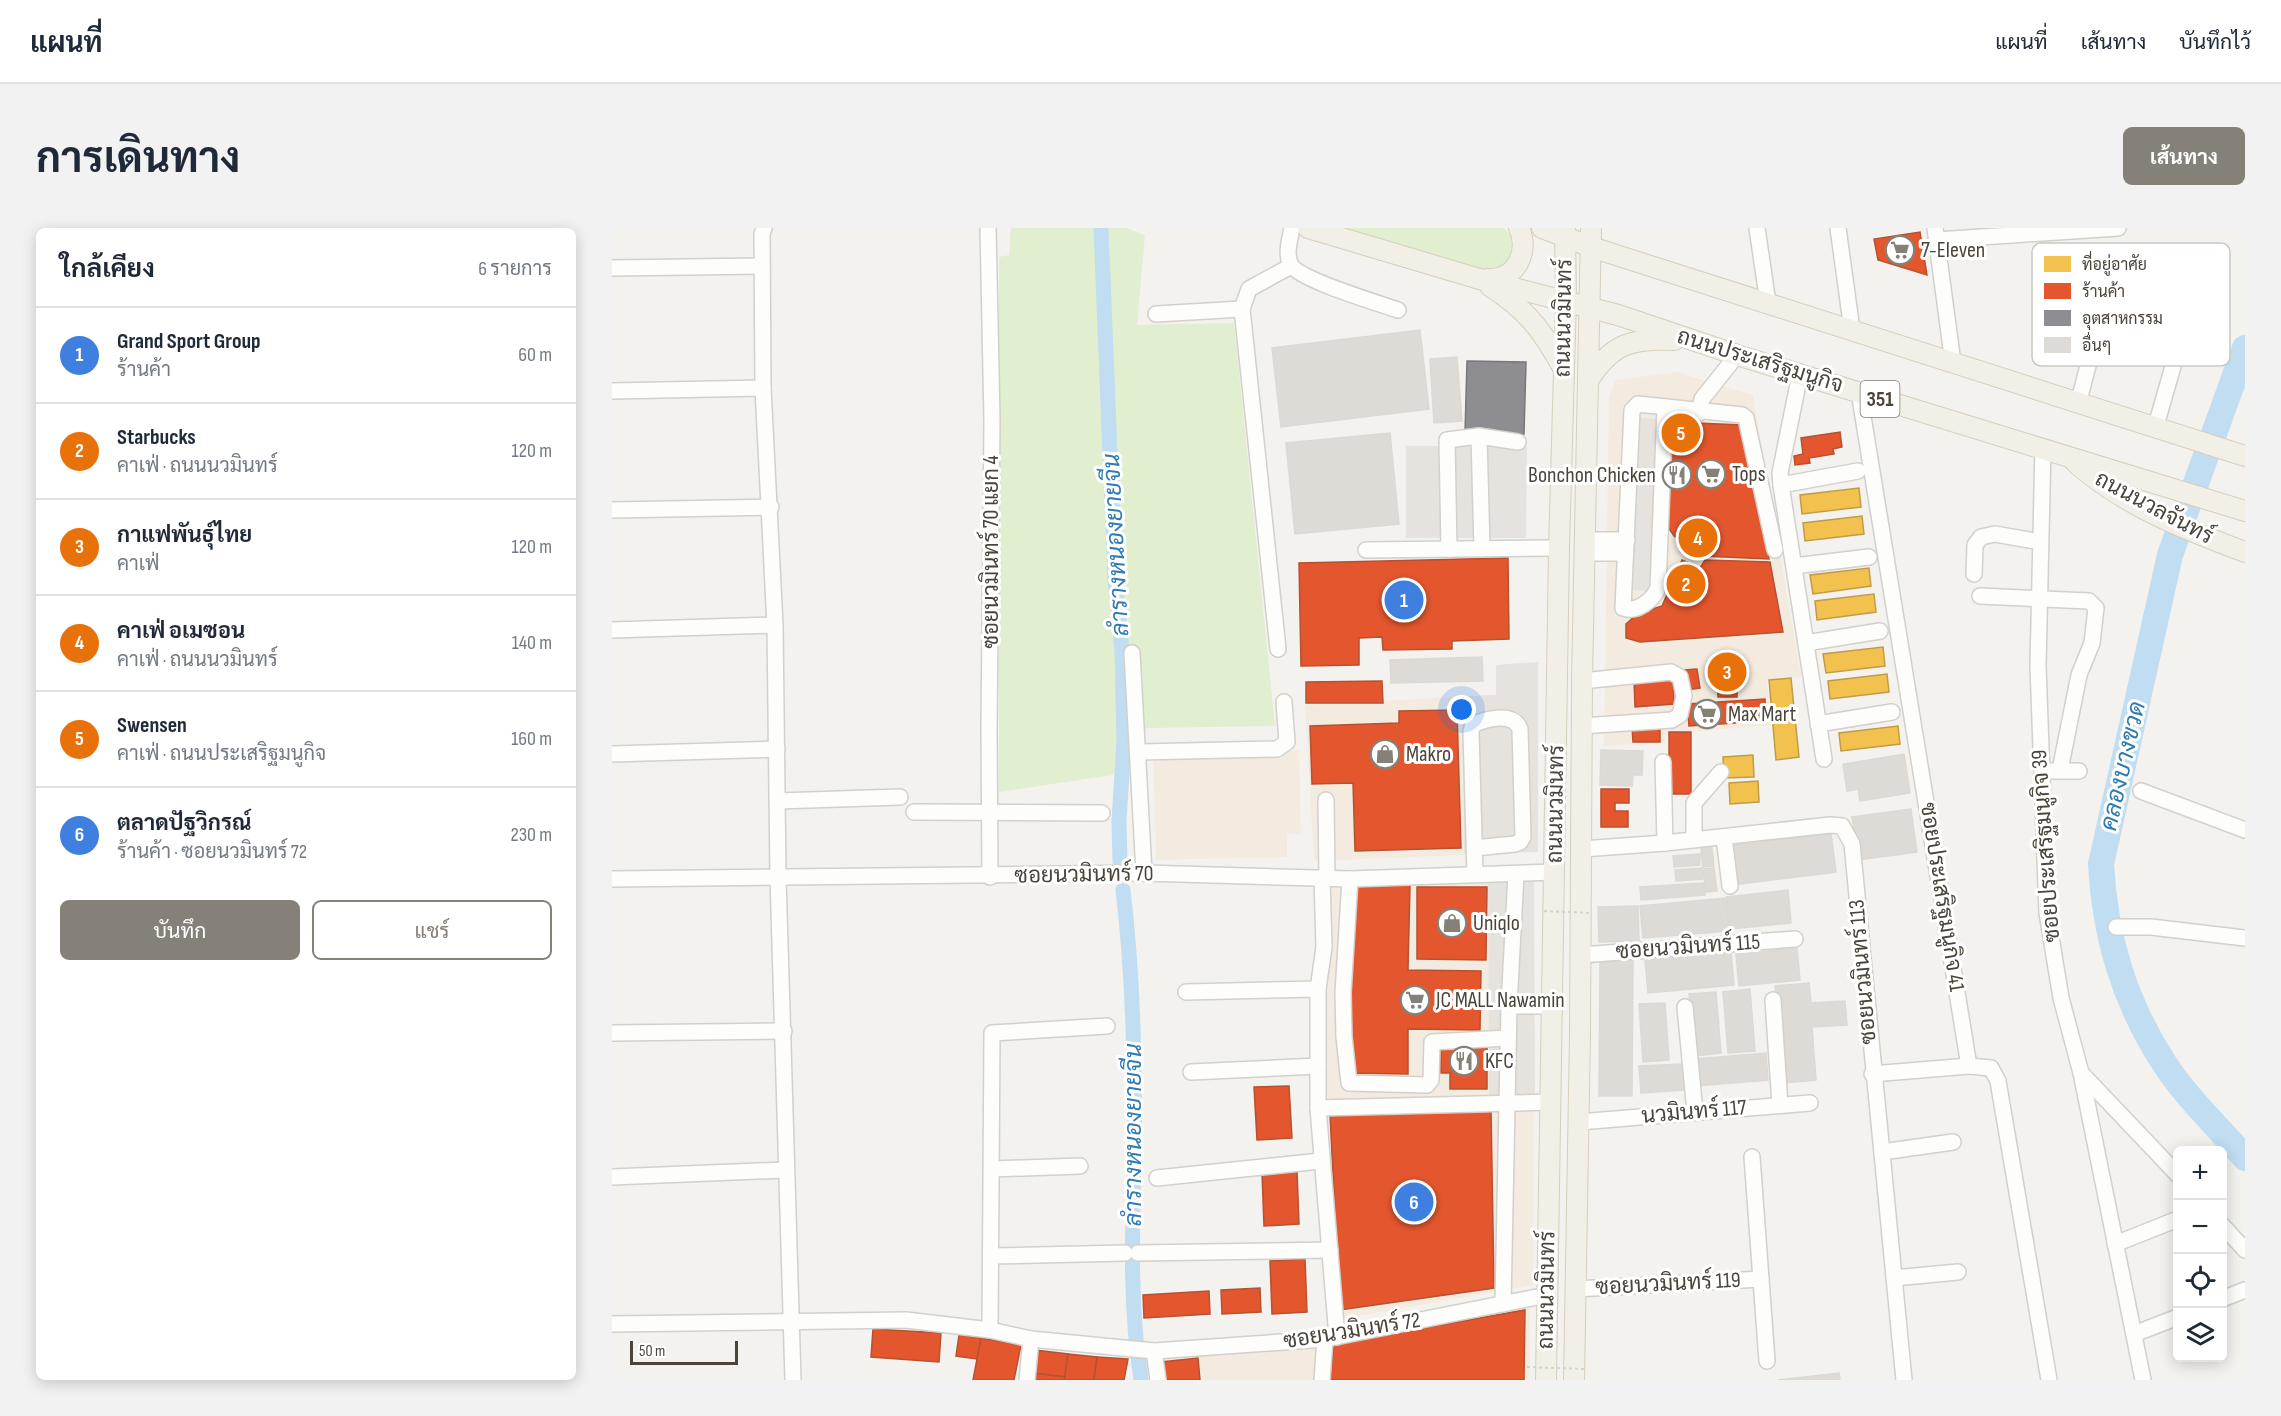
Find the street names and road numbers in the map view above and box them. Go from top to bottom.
street label: ถนนนวมินทร์ [1547,258,1579,378]
street label: ถนนประเสริฐมนูกิจ [1673,322,1847,400]
road number: 351 [1860,381,1900,417]
street label: ซอยนวมินทร์ 70 แยก 4 [976,455,1005,649]
street label: ถนนนวลจันทร์ [2090,464,2219,550]
street label: ถนนนวมินทร์ [1539,744,1571,864]
street label: ซอยประเสริฐมนูกิจ 39 [2025,749,2067,943]
street label: ซอยประเสริฐมนูกิจ 41 [1913,800,1971,994]
street label: ซอยนวมินทร์ 70 [1014,858,1154,890]
street label: ซอยนวมินทร์ 113 [1841,899,1883,1046]
street label: ซอยนวมินทร์ 115 [1615,926,1761,966]
street label: นวมินทร์ 117 [1640,1092,1748,1130]
street label: ถนนนวมินทร์ [1530,1230,1562,1350]
street label: ซอยนวมินทร์ 119 [1594,1265,1741,1301]
street label: ซอยนวมินทร์ 72 [1281,1305,1422,1355]

